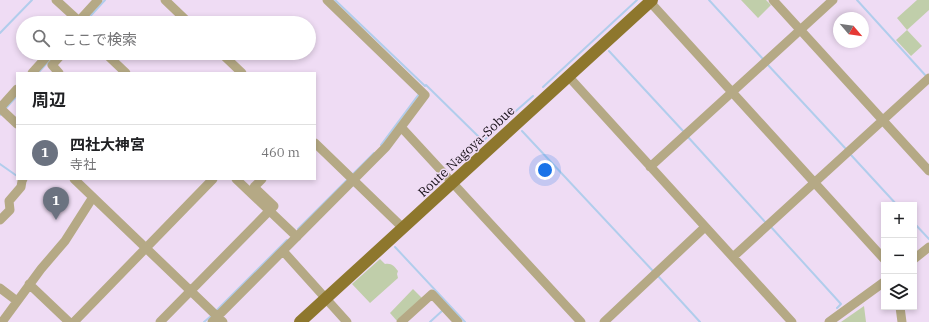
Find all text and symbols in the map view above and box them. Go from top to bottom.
north arrow [833,12,869,48]
search box [16,16,316,60]
icon: search [30,27,52,49]
text: ここで検索 [62,30,137,49]
text: 周辺 [32,89,66,111]
street label: Route Nagoya-Sobue [414,102,518,201]
text: 四社大神宮 [70,135,145,154]
text: 1 [41,144,49,161]
text: 460 m [261,144,300,161]
text: 寺社 [70,156,96,173]
your location [535,160,555,180]
pin: 1 [43,187,69,220]
map controls [881,202,917,310]
button: + [881,202,917,238]
button: − [881,238,917,274]
button: layers [881,274,917,310]

